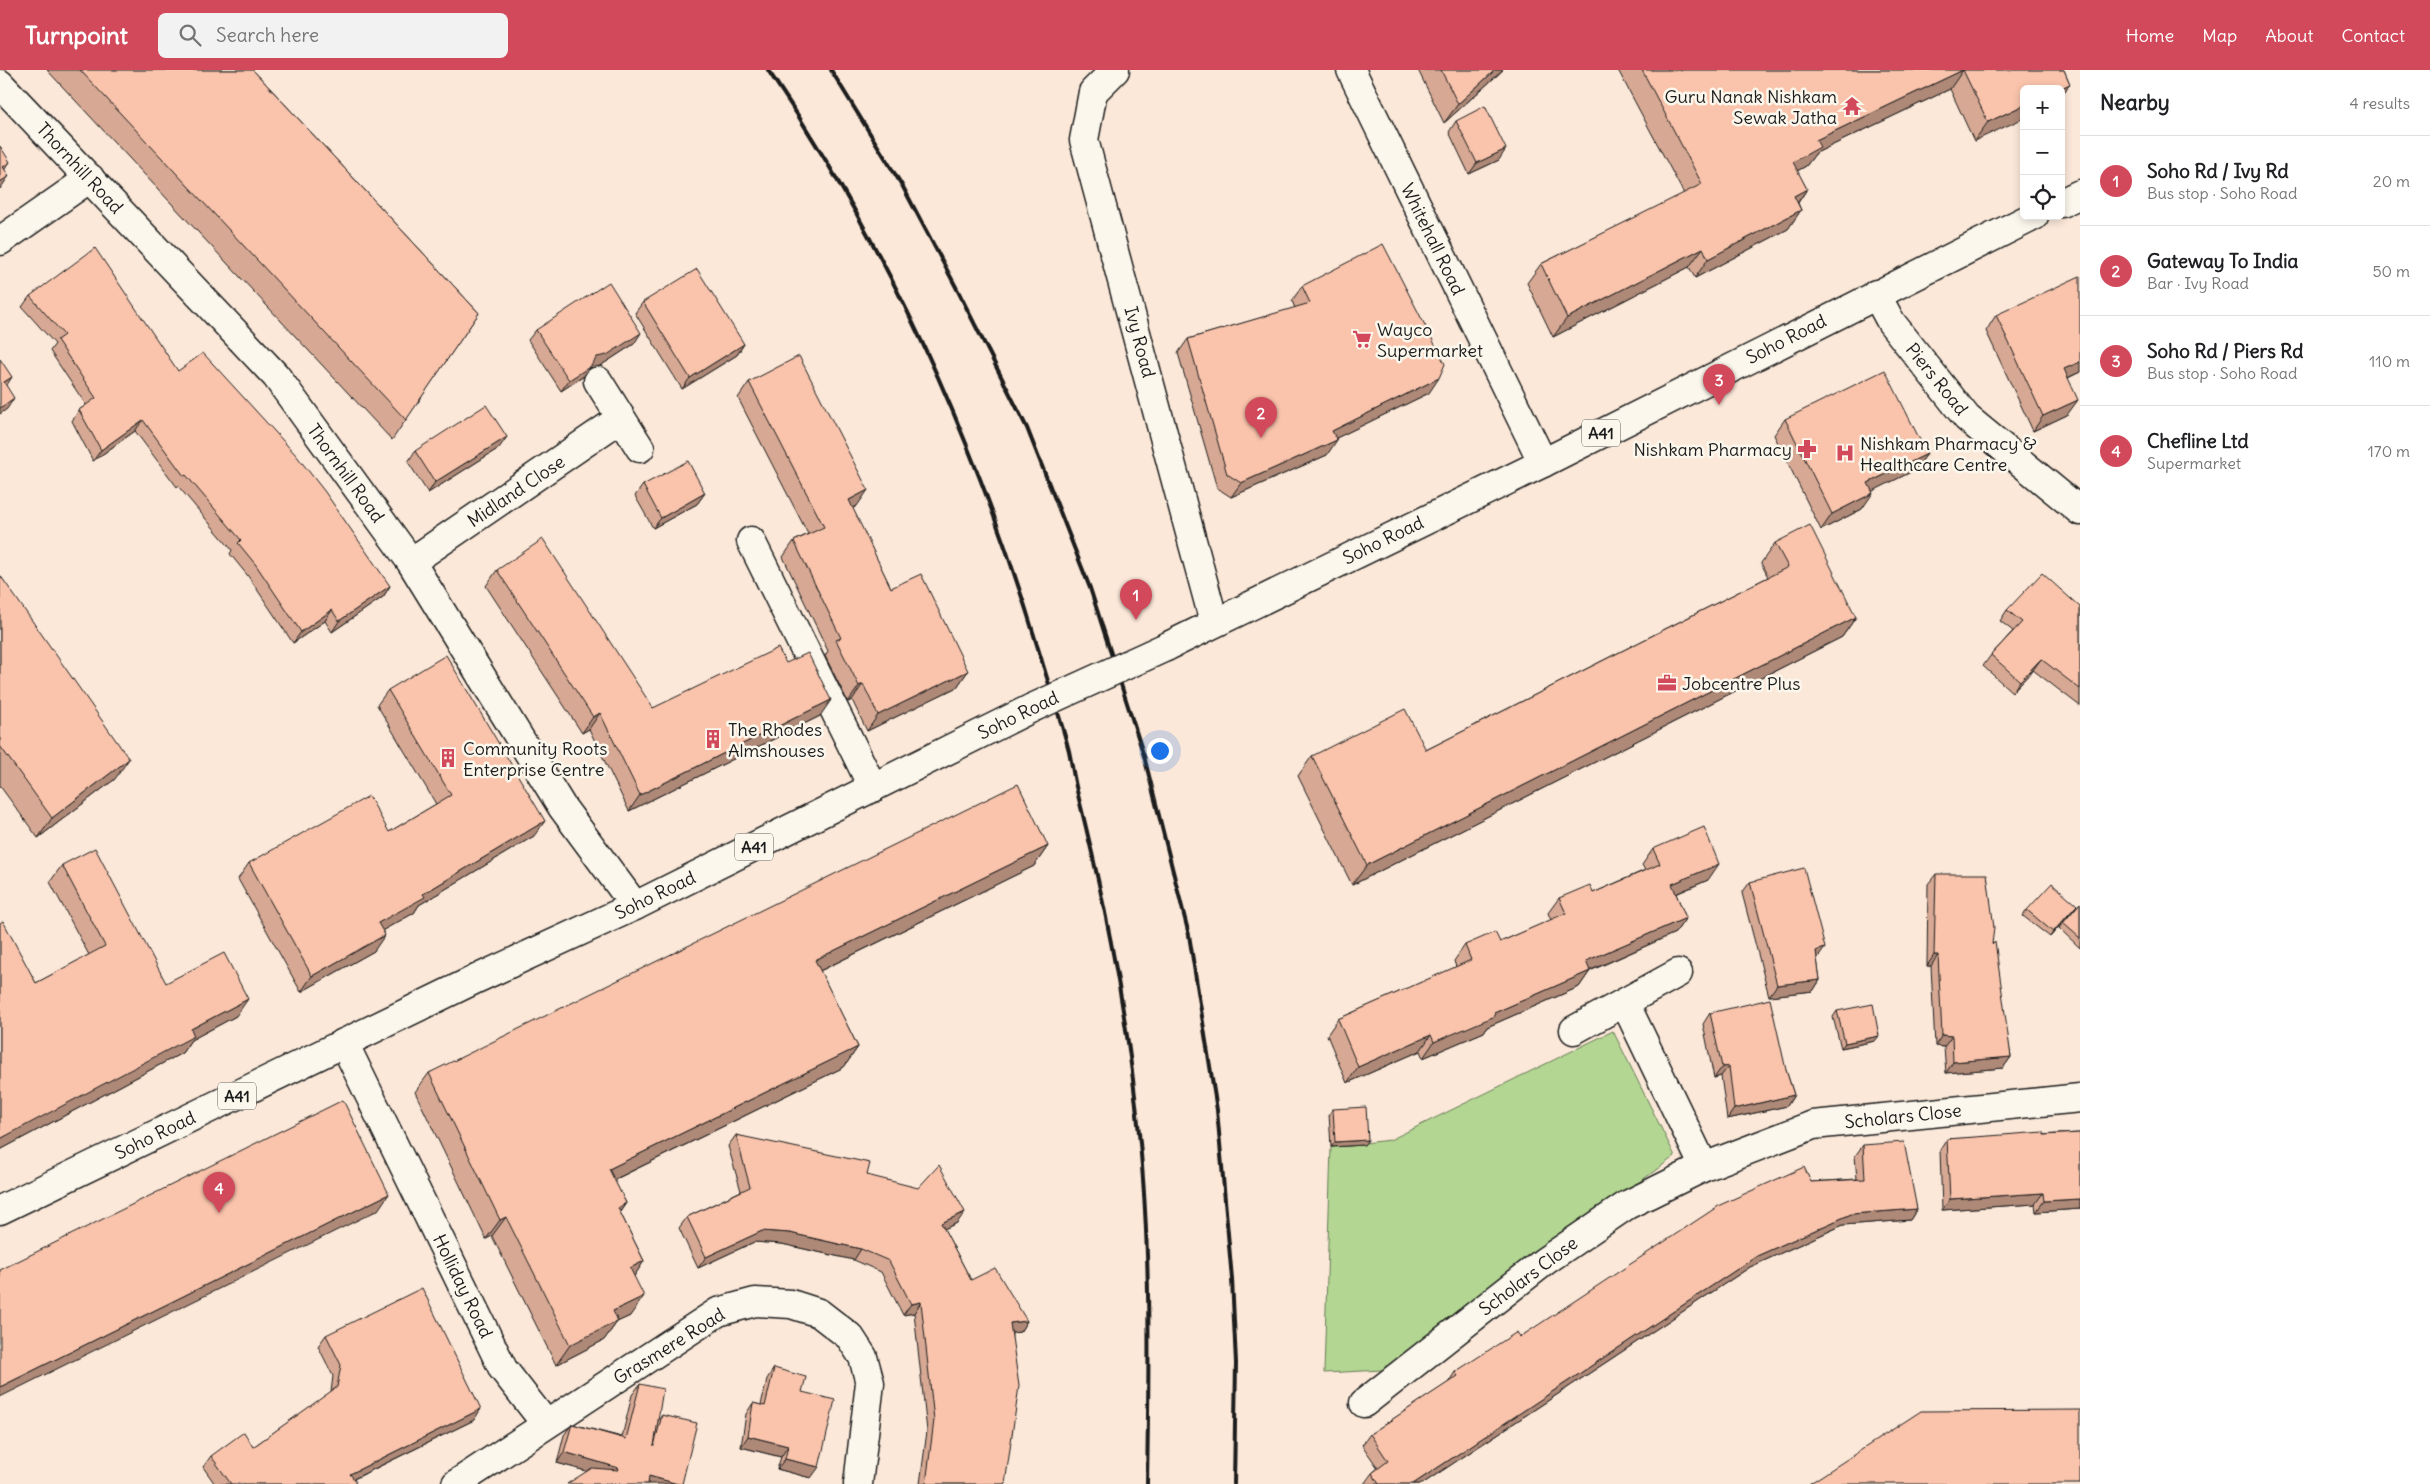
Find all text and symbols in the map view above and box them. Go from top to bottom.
search box [158,13,508,58]
text: Turnpoint [25,20,128,50]
icon: search [176,21,204,49]
text: Search here [216,23,319,47]
text: Home [2126,24,2174,47]
text: Map [2202,24,2237,47]
text: About [2265,24,2313,47]
text: Contact [2341,24,2405,47]
place label: Guru Nanak Nishkam Sewak Jatha [1665,85,1837,129]
map controls [2020,85,2065,220]
button: + [2020,85,2065,130]
text: Nearby [2100,89,2170,116]
text: 4 results [2349,93,2410,113]
temple icon: Guru Nanak Nishkam Sewak Jatha [1841,95,1863,117]
street label: Thornhill Road [32,117,128,219]
button: − [2020,130,2065,175]
text: Soho Rd / Ivy Rd [2147,159,2289,183]
text: 1 [2113,171,2119,191]
text: 20 m [2373,171,2410,191]
button: locate [2020,175,2065,220]
street label: Whitehall Road [1396,179,1470,299]
text: Bus stop · Soho Road [2147,183,2297,203]
text: Gateway To India [2147,249,2298,273]
text: 2 [2112,261,2120,281]
text: 50 m [2372,261,2410,281]
text: Bar · Ivy Road [2147,273,2249,293]
street label: Ivy Road [1119,304,1161,380]
street label: Soho Road [1742,309,1830,369]
place label: Wayco Supermarket [1377,318,1483,362]
supermarket icon: Wayco Supermarket [1351,328,1373,350]
street label: Piers Road [1901,338,1973,420]
text: Soho Rd / Piers Rd [2147,339,2304,363]
text: 3 [2111,351,2121,371]
text: 110 m [2369,351,2410,371]
text: Bus stop · Soho Road [2147,363,2297,383]
pin: 3 [1703,364,1735,405]
pin: 2 [1245,397,1277,438]
street label: Thornhill Road [302,419,390,527]
road number: A41 [1582,419,1620,446]
text: Chefline Ltd [2147,429,2249,453]
place label: Nishkam Pharmacy & Healthcare Centre [1860,432,2037,476]
place label: Nishkam Pharmacy [1633,438,1792,461]
pharmacy icon: Nishkam Pharmacy [1796,438,1818,460]
text: 4 [2111,441,2121,461]
text: 170 m [2367,441,2410,461]
hospital icon: Nishkam Pharmacy & Healthcare Centre [1834,442,1856,464]
street label: Midland Close [463,450,569,532]
text: Supermarket [2147,453,2241,473]
street label: Soho Road [1339,510,1428,569]
pin: 1 [1120,579,1152,620]
office icon: Jobcentre Plus [1656,672,1678,694]
place label: Jobcentre Plus [1682,672,1800,695]
street label: Soho Road [974,685,1063,744]
place label: The Rhodes Almshouses [728,718,825,762]
building icon: The Rhodes Almshouses [702,728,724,750]
place label: Community Roots Enterprise Centre [463,737,607,781]
your location [1147,738,1173,764]
building icon: Community Roots Enterprise Centre [437,747,459,769]
road number: A41 [735,834,773,860]
street label: Soho Road [611,865,700,924]
road number: A41 [218,1082,256,1110]
street label: Scholars Close [1843,1098,1963,1134]
street label: Soho Road [111,1105,200,1164]
pin: 4 [203,1172,235,1213]
street label: Holliday Road [428,1230,498,1342]
street label: Scholars Close [1474,1231,1582,1321]
street label: Grasmere Road [609,1302,729,1389]

